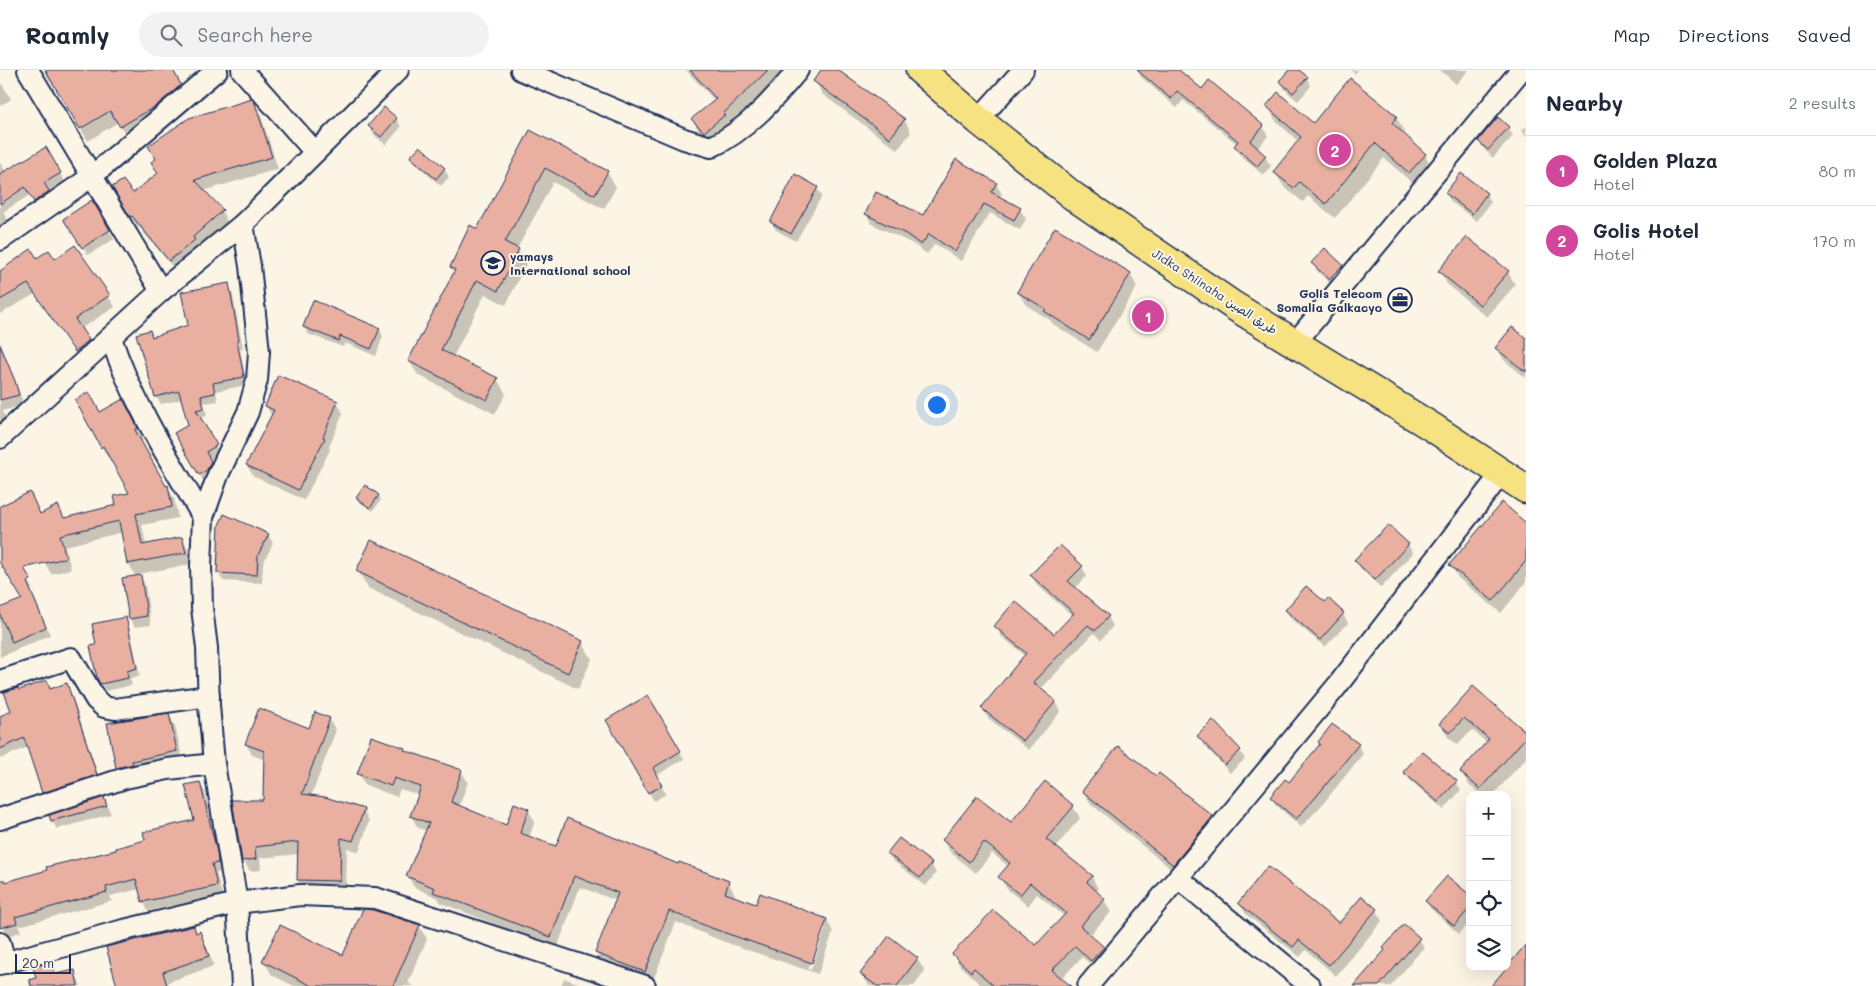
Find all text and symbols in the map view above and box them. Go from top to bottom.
search box [139,12,489,57]
text: Roamly [25,19,109,50]
icon: search [157,21,185,49]
text: Search here [197,22,313,47]
text: Map [1613,23,1650,47]
text: Directions [1678,23,1770,47]
text: Saved [1798,23,1851,47]
text: Nearby [1546,89,1623,116]
text: 2 results [1789,92,1856,113]
pin: 2 [1319,131,1351,169]
text: Golden Plaza [1593,148,1718,173]
text: 1 [1558,160,1566,181]
text: 80 m [1819,160,1856,181]
text: Hotel [1593,173,1635,194]
text: Golis Hotel [1593,218,1699,243]
text: 2 [1558,230,1566,251]
text: 170 m [1812,230,1856,251]
text: Hotel [1593,243,1635,264]
street label: Jidka Shiinaha طريق الصين [1149,244,1281,338]
place label: yamays international school [510,248,630,278]
school or university icon: yamays international school [480,250,506,276]
place label: Golis Telecom Somalia Galkacyo [1277,285,1382,315]
office icon: Golis Telecom Somalia Galkacyo [1387,287,1413,313]
pin: 1 [1132,297,1164,335]
your location [924,392,950,418]
map controls [1466,791,1511,971]
button: + [1466,791,1511,836]
button: − [1466,836,1511,881]
button: locate [1466,881,1511,926]
button: layers [1466,926,1511,971]
scale bar [15,951,71,974]
text: 20 m [22,953,54,972]

